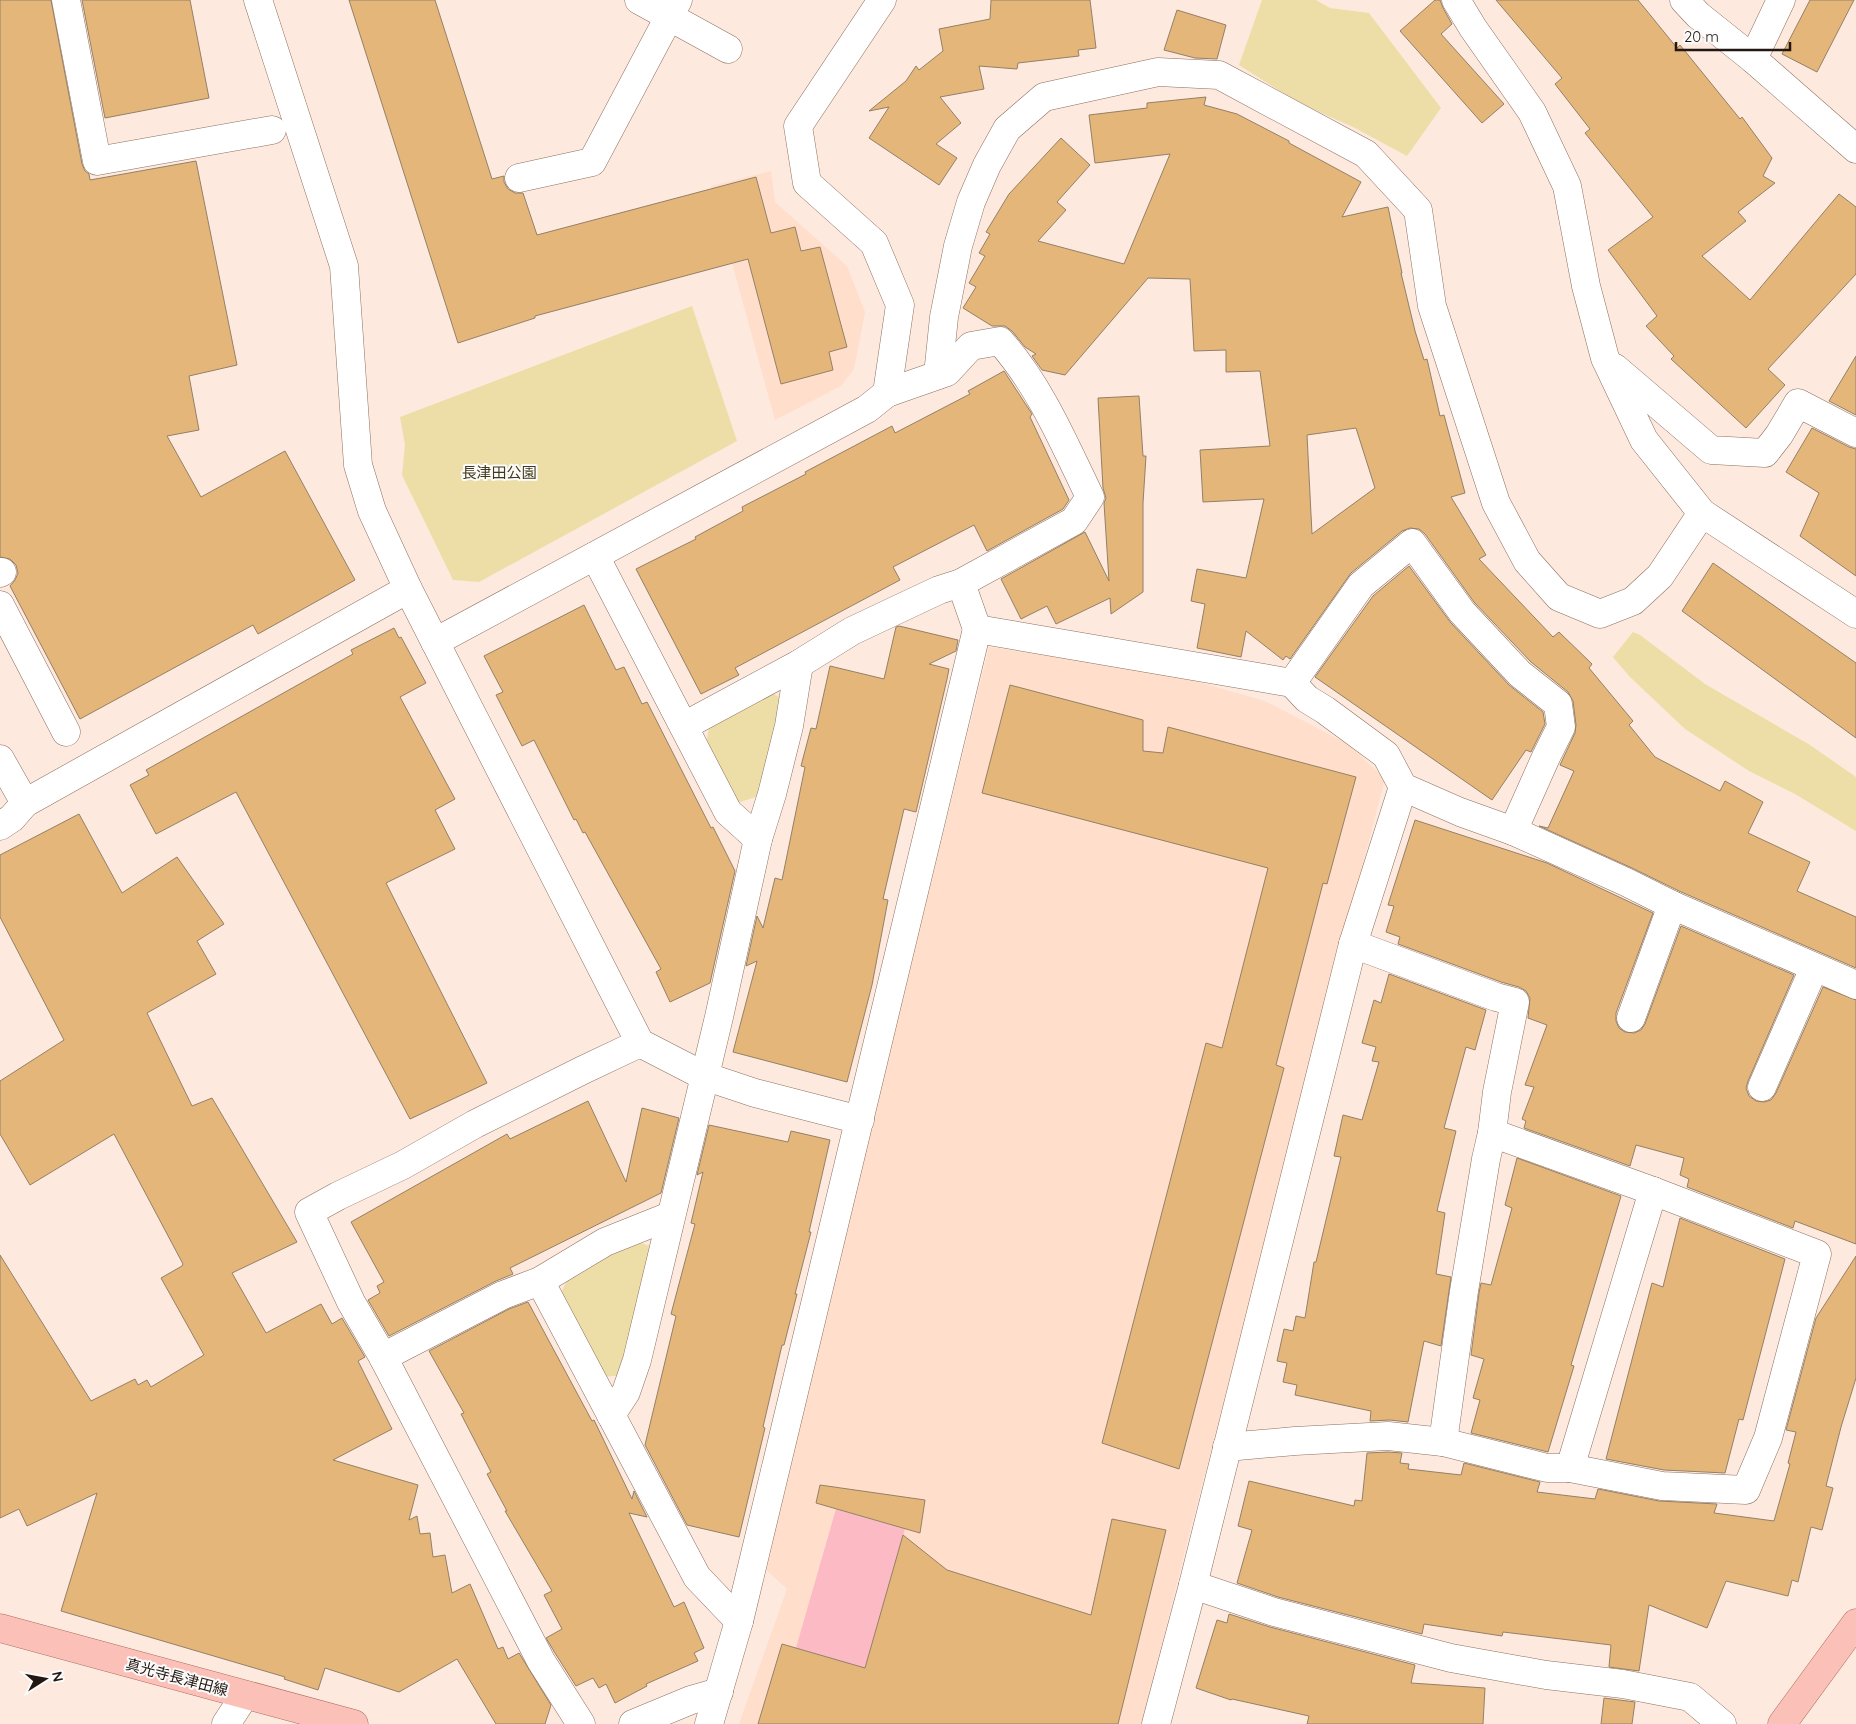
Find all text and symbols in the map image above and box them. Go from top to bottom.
scale bar [1676,20,1790,52]
text: 20 m [1684,27,1719,46]
park label: 長津田公園 [461,463,537,482]
north arrow [20,1654,70,1704]
street label: 真光寺長津田線 [124,1654,230,1700]
text: N [48,1670,68,1683]

